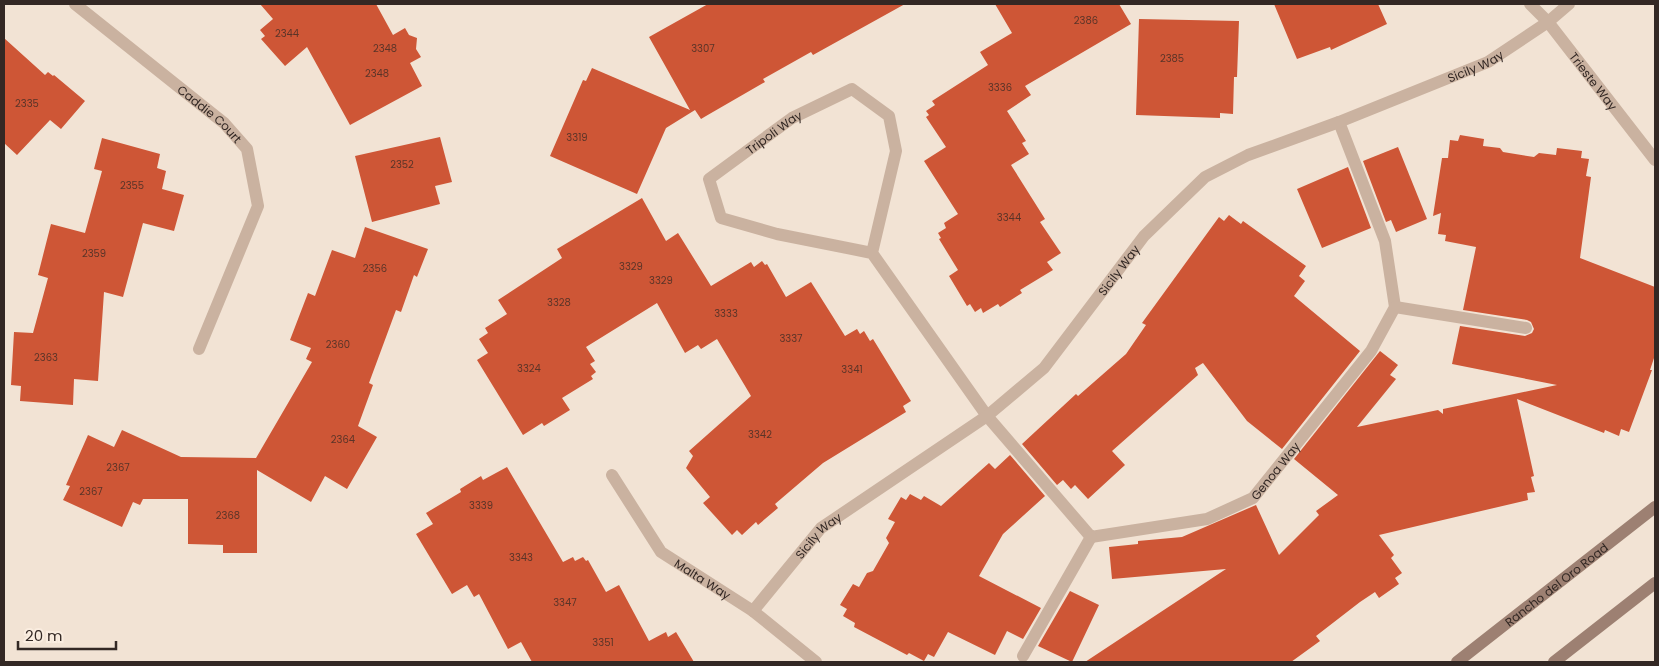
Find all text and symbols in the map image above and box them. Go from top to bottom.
house number: 2386 [1074,13,1098,28]
house number: 2344 [275,26,299,41]
house number: 2348 [373,41,397,56]
house number: 3307 [691,41,715,56]
street label: Sicily Way [1445,46,1507,86]
street label: Trieste Way [1566,48,1622,114]
house number: 2385 [1160,51,1184,66]
house number: 2348 [365,66,389,81]
house number: 3336 [988,80,1012,95]
street label: Caddie Court [174,81,246,146]
house number: 2335 [15,96,39,111]
street label: Tripoli Way [742,106,805,158]
house number: 3319 [566,130,588,145]
house number: 2352 [390,157,414,172]
house number: 2355 [120,178,144,193]
house number: 3344 [997,210,1021,225]
street label: Sicily Way [1093,241,1143,299]
house number: 2359 [82,246,106,261]
house number: 3329 [619,259,643,274]
house number: 2356 [363,261,387,276]
house number: 3329 [649,273,673,288]
house number: 3328 [547,295,571,310]
house number: 3333 [714,306,738,321]
house number: 3337 [779,331,803,346]
house number: 2360 [326,337,350,352]
house number: 2363 [34,350,58,365]
house number: 3324 [517,361,541,376]
house number: 3341 [841,362,863,377]
house number: 3342 [748,427,772,442]
house number: 2364 [331,432,355,447]
street label: Genoa Way [1246,438,1304,503]
house number: 2367 [106,460,130,475]
house number: 2367 [79,484,103,499]
house number: 3339 [469,498,493,513]
house number: 2368 [216,508,240,523]
street label: Sicily Way [791,508,845,562]
street label: Rancho del Oro Road [1501,539,1611,630]
house number: 3343 [509,550,533,565]
street label: Malta Way [671,554,734,603]
house number: 3347 [553,595,577,610]
scale bar [18,618,115,650]
text: 20 m [25,625,63,646]
house number: 3351 [592,635,614,650]

